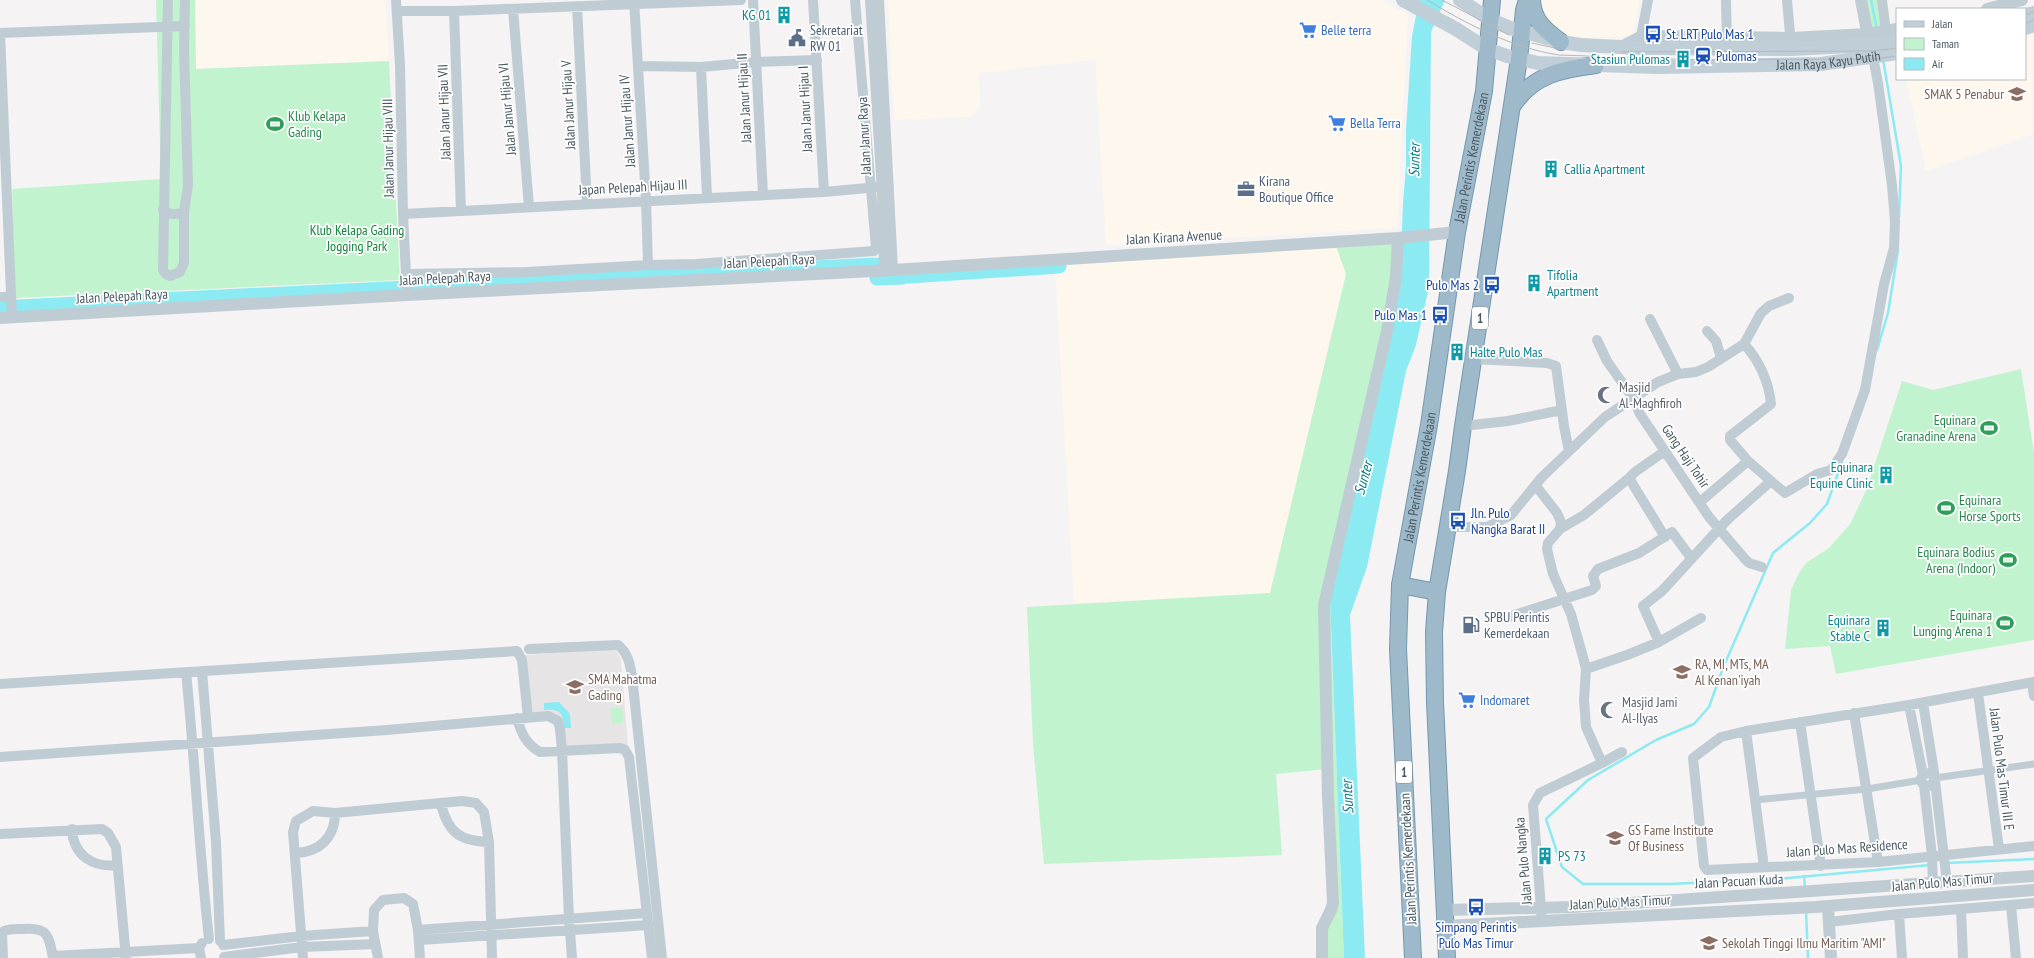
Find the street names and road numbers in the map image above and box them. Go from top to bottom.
street label: Jalan Raya Kayu Putih [1775,46,1882,74]
street label: Jalan Janur Hijau II [733,53,755,144]
street label: Jalan Janur Hijau V [557,59,579,151]
street label: Jalan Janur Hijau VI [494,62,520,157]
street label: Jalan Janur Hijau VII [433,64,455,161]
street label: Jalan Janur Hijau I [794,65,816,154]
street label: Jalan Janur Hijau IV [615,74,639,169]
street label: Jalan Perintis Kemerdekaan [1450,91,1493,225]
street label: Jalan Janur Raya [853,97,875,176]
street label: Jalan Janur Hijau VIII [378,98,398,199]
street label: Japan Pelepah Hijau III [577,175,688,199]
street label: Jalan Kirana Avenue [1125,225,1223,249]
street label: Jalan Pelepah Raya [722,250,815,272]
street label: Jalan Pelepah Raya [398,267,491,289]
street label: Jalan Pelepah Raya [75,285,168,307]
road number: 1 [1472,307,1488,329]
street label: Jalan Perintis Kemerdekaan [1399,411,1440,545]
street label: Gang Haji Tohir [1658,421,1714,492]
street label: Jalan Pulo Mas Timur III E [1985,706,2018,831]
road number: 1 [1396,761,1412,783]
street label: Jalan Perintis Kemerdekaan [1396,793,1420,926]
street label: Jalan Pulo Nangka [1510,817,1536,906]
street label: Jalan Pulo Mas Residence [1785,835,1909,861]
street label: Jalan Pulo Mas Timur [1890,869,1993,895]
street label: Jalan Pacuan Kuda [1693,870,1784,892]
street label: Jalan Pulo Mas Timur [1568,890,1671,914]

